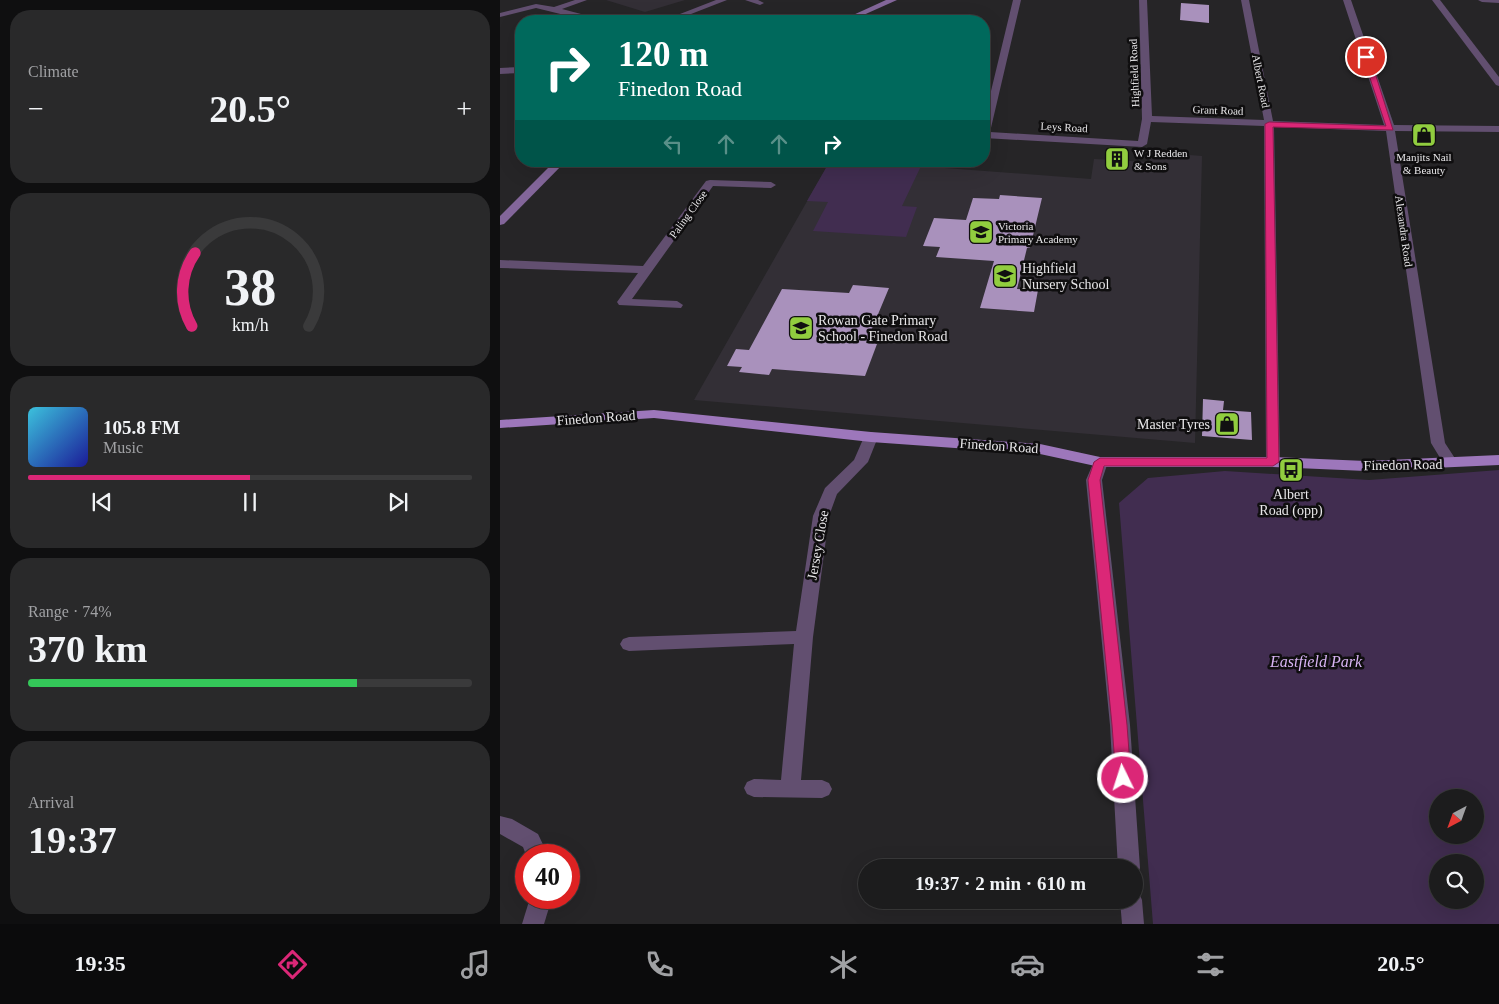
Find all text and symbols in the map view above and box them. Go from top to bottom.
icon: right [535,35,600,100]
text: 120 m [618,35,708,74]
pin [1345,36,1387,78]
street label: Highfield Road [1127,38,1141,107]
icon: arrive [1352,43,1380,71]
street label: Albert Road [1250,53,1272,109]
text: Climate [28,63,79,80]
text: Finedon Road [618,76,742,101]
text: 20.5° [209,88,291,130]
text: − [28,93,44,124]
text: + [456,93,472,124]
street label: Grant Road [1192,103,1244,117]
street label: Leys Road [1040,120,1088,134]
shop icon: Manjits Nail & Beauty [1411,122,1437,148]
icon: left [659,130,687,158]
icon: ahead [712,130,740,158]
icon: ahead [765,130,793,158]
icon: right [818,130,846,158]
building icon: W J Redden & Sons [1104,146,1130,172]
place label: W J Redden & Sons [1134,147,1188,172]
place label: Manjits Nail & Beauty [1396,151,1452,176]
street label: Paling Close [667,188,709,240]
street label: Alexandra Road [1393,195,1415,268]
school or university icon: Victoria Primary Academy [968,219,994,245]
place label: Victoria Primary Academy [998,220,1078,245]
text: 38 [224,259,276,316]
place label: Highfield Nursery School [1022,261,1110,292]
school or university icon: Highfield Nursery School [992,263,1018,289]
place label: Rowan Gate Primary School - Finedon Road [818,313,948,344]
text: km/h [232,315,268,335]
school or university icon: Rowan Gate Primary School - Finedon Road [788,315,814,341]
street label: Finedon Road [556,408,636,428]
shop icon: Master Tyres [1214,411,1240,437]
text: 105.8 FM [103,417,180,438]
place label: Master Tyres [1137,417,1210,432]
street label: Finedon Road [959,436,1039,456]
text: Music [103,439,143,456]
bus stop icon: Albert Road (opp) [1278,457,1304,483]
street label: Finedon Road [1363,457,1443,473]
place label: Albert Road (opp) [1259,487,1323,519]
icon: previous [88,488,116,516]
icon: pause [236,488,264,516]
icon: next [384,488,412,516]
street label: Jersey Close [805,509,831,581]
text: Range · 74% [28,603,112,620]
text: 370 km [28,628,147,670]
park label: Eastfield Park [1269,653,1363,671]
position arrow [1096,751,1148,803]
north arrow [1429,789,1484,844]
map controls [1429,789,1484,909]
text: Arrival [28,794,74,811]
text: 19:37 [28,819,117,861]
speed limit sign: 40 [515,844,580,909]
button: search [1429,854,1484,909]
text: 19:37 · 2 min · 610 m [915,873,1086,894]
icon: directions [275,947,310,982]
icon: music [458,947,493,982]
icon: phone [642,947,677,982]
icon: climate [826,947,861,982]
icon: car [1010,947,1045,982]
icon: filters [1193,947,1228,982]
text: 19:35 [74,951,126,976]
text: 20.5° [1377,951,1425,976]

